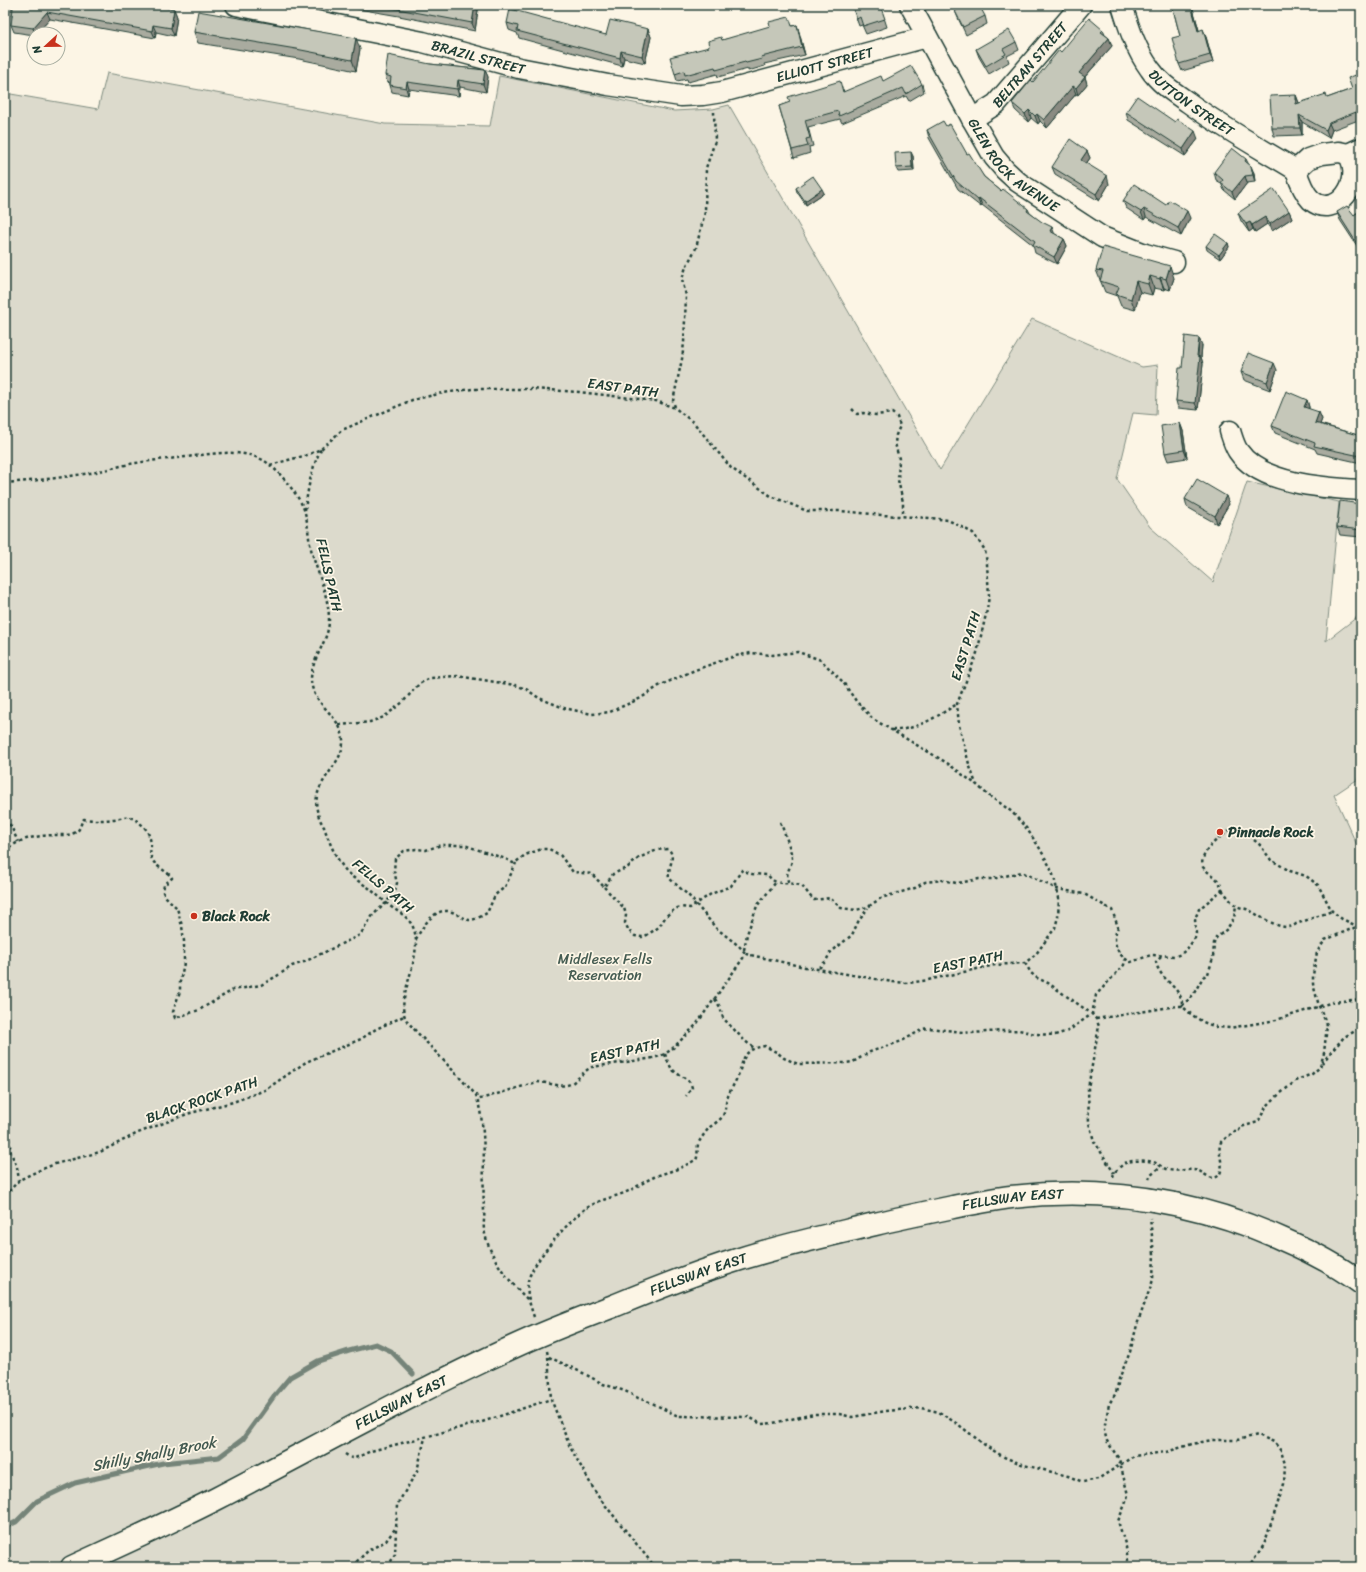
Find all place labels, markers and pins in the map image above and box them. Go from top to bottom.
place label: Pinnacle Rock [1228,820,1314,845]
marker: Pinnacle Rock [1215,827,1225,837]
place label: Black Rock [202,904,271,929]
marker: Black Rock [189,911,199,921]

